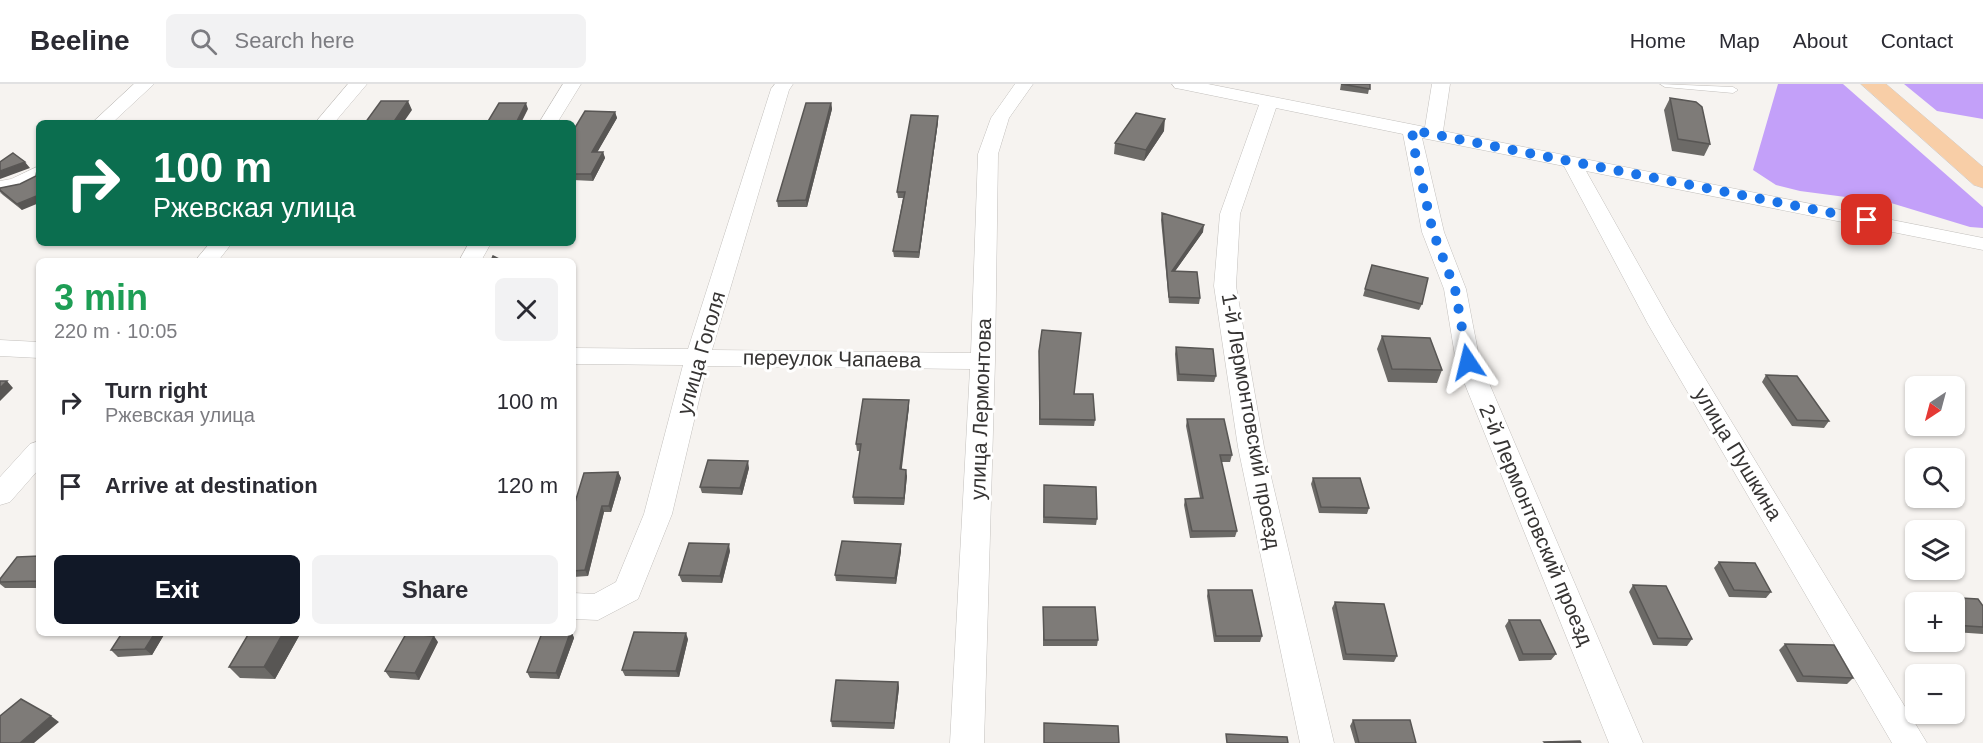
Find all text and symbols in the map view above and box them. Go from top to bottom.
search box [166,14,586,68]
text: Beeline [30,25,130,56]
icon: search [187,25,220,58]
text: Search here [235,28,354,53]
text: Home [1630,29,1686,52]
text: Map [1719,29,1760,52]
text: About [1793,29,1848,52]
text: Contact [1881,29,1953,52]
icon: right [54,144,132,222]
text: 100 m [153,144,272,191]
text: Ржевская улица [153,193,355,223]
pin [1841,194,1892,245]
icon: arrive [1850,203,1883,236]
text: 3 min [54,277,148,318]
button: close [495,278,558,341]
street label: улица Гоголя [672,289,729,417]
street label: 1-й Лермонтовский проезд [1218,291,1285,551]
street label: улица Лермонтова [966,317,995,500]
text: 220 m · 10:05 [54,320,177,342]
position arrow [1436,330,1500,394]
street label: переулок Чапаева [743,345,922,372]
north arrow [1905,376,1965,436]
map controls [1905,376,1965,724]
text: Turn right [105,378,207,403]
street label: улица Пушкина [1690,383,1787,524]
icon: right [54,386,87,419]
text: 100 m [497,389,558,414]
street label: 2-й Лермонтовский проезд [1475,401,1598,649]
text: Ржевская улица [105,404,255,426]
button: search [1905,448,1965,508]
icon: arrive [54,470,87,503]
text: Arrive at destination [105,473,318,498]
text: 120 m [497,473,558,498]
button: layers [1905,520,1965,580]
button: Exit [54,555,300,624]
button: Share [312,555,558,624]
button: + [1905,592,1965,652]
button: − [1905,664,1965,724]

